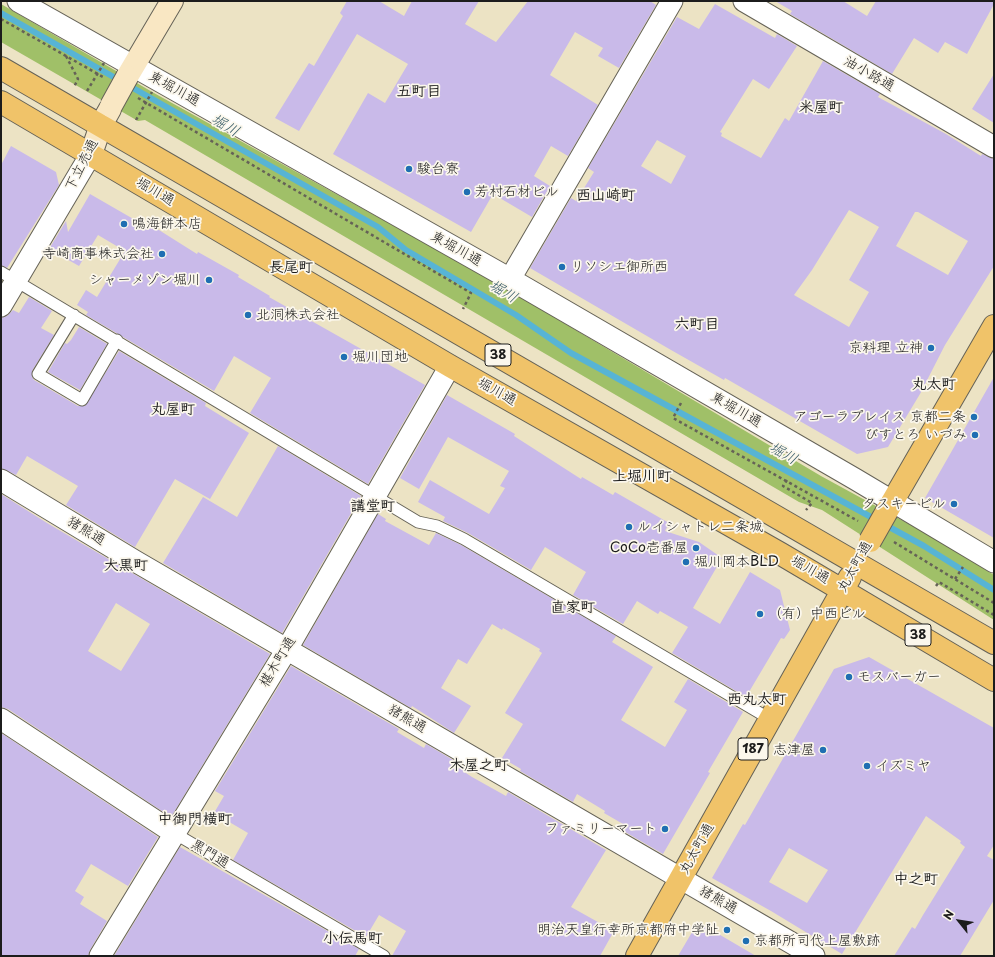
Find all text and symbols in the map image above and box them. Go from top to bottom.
street label: 油小路通 [841,53,897,95]
street label: 東堀川通 [145,68,203,110]
district label: 五町目 [397,83,441,101]
district label: 米屋町 [799,99,843,117]
water label: 堀川 [208,111,242,141]
street label: 下立売通 [62,136,102,194]
place label: 駿台寮 [417,161,459,177]
marker: 駿台寮 [404,164,414,174]
street label: 堀川通 [133,174,177,210]
place label: 芳村石材ビル [475,184,559,200]
marker: 芳村石材ビル [462,187,472,197]
district label: 西山崎町 [576,187,636,205]
place label: 鳴海餅本店 [132,216,202,232]
marker: 鳴海餅本店 [119,219,129,229]
street label: 東堀川通 [427,228,485,270]
place label: 寺崎商事株式会社 [42,246,154,262]
marker: 寺崎商事株式会社 [157,249,167,259]
district label: 長尾町 [269,259,313,277]
place label: リソシエ御所西 [570,259,668,275]
marker: リソシエ御所西 [557,262,567,272]
place label: シャーメゾン堀川 [89,272,201,288]
marker: シャーメゾン堀川 [204,275,214,285]
water label: 堀川 [486,277,520,307]
place label: 北洞株式会社 [256,307,340,323]
marker: 北洞株式会社 [243,310,253,320]
district label: 六町目 [675,316,719,334]
place label: 京料理 立神 [848,340,923,356]
marker: 京料理 立神 [926,343,936,353]
road number: 38 [485,344,511,366]
place label: 堀川団地 [352,349,408,365]
marker: 堀川団地 [339,352,349,362]
street label: 堀川通 [475,374,519,410]
district label: 丸太町 [912,376,956,394]
street label: 東堀川通 [708,389,764,431]
district label: 丸屋町 [151,401,195,419]
place label: アゴーラプレイス 京都二条 [793,409,966,425]
marker: アゴーラプレイス 京都二条 [969,412,979,422]
place label: びすとろ いづみ [864,427,967,443]
marker: びすとろ いづみ [970,430,980,440]
water label: 堀川 [766,439,800,469]
district label: 上堀川町 [612,468,672,486]
place label: タスキービル [862,496,946,512]
district label: 講堂町 [351,498,395,516]
marker: タスキービル [949,499,959,509]
street label: 猪熊通 [64,513,108,549]
place label: ルイシャトレ二条城 [637,519,763,535]
marker: ルイシャトレ二条城 [624,522,634,532]
street label: 丸太町通 [834,538,876,596]
place label: CoCo壱番屋 [610,540,688,556]
marker: CoCo壱番屋 [691,543,701,553]
street label: 堀川通 [788,552,832,588]
place label: 堀川岡本BLD [694,554,779,570]
district label: 大黒町 [104,557,148,575]
marker: 堀川岡本BLD [681,557,691,567]
district label: 直家町 [551,599,595,617]
place label: （有）中西ビル [768,606,866,622]
marker: （有）中西ビル [755,609,765,619]
road number: 38 [905,624,931,646]
street label: 椹木町通 [256,634,300,690]
place label: モスバーガー [857,669,941,685]
marker: モスバーガー [844,672,854,682]
district label: 西丸太町 [727,691,787,709]
street label: 猪熊通 [385,701,429,737]
road number: 187 [738,738,768,760]
place label: 志津屋 [773,742,815,758]
marker: 志津屋 [818,745,828,755]
district label: 木屋之町 [449,757,509,775]
place label: イズミヤ [875,758,931,774]
marker: イズミヤ [862,761,872,771]
district label: 中御門横町 [158,811,232,829]
street label: 丸太町通 [676,820,718,878]
place label: ファミリーマート [545,821,657,837]
marker: ファミリーマート [660,824,670,834]
street label: 黒門通 [188,836,232,872]
district label: 中之町 [894,871,938,889]
street label: 猪熊通 [696,882,740,918]
north arrow [939,901,979,941]
text: N [939,907,958,923]
place label: 明治天皇行幸所京都府中学阯 [537,922,719,938]
marker: 明治天皇行幸所京都府中学阯 [722,925,732,935]
district label: 小伝馬町 [323,930,383,948]
place label: 京都所司代上屋敷跡 [754,933,880,949]
marker: 京都所司代上屋敷跡 [741,936,751,946]

